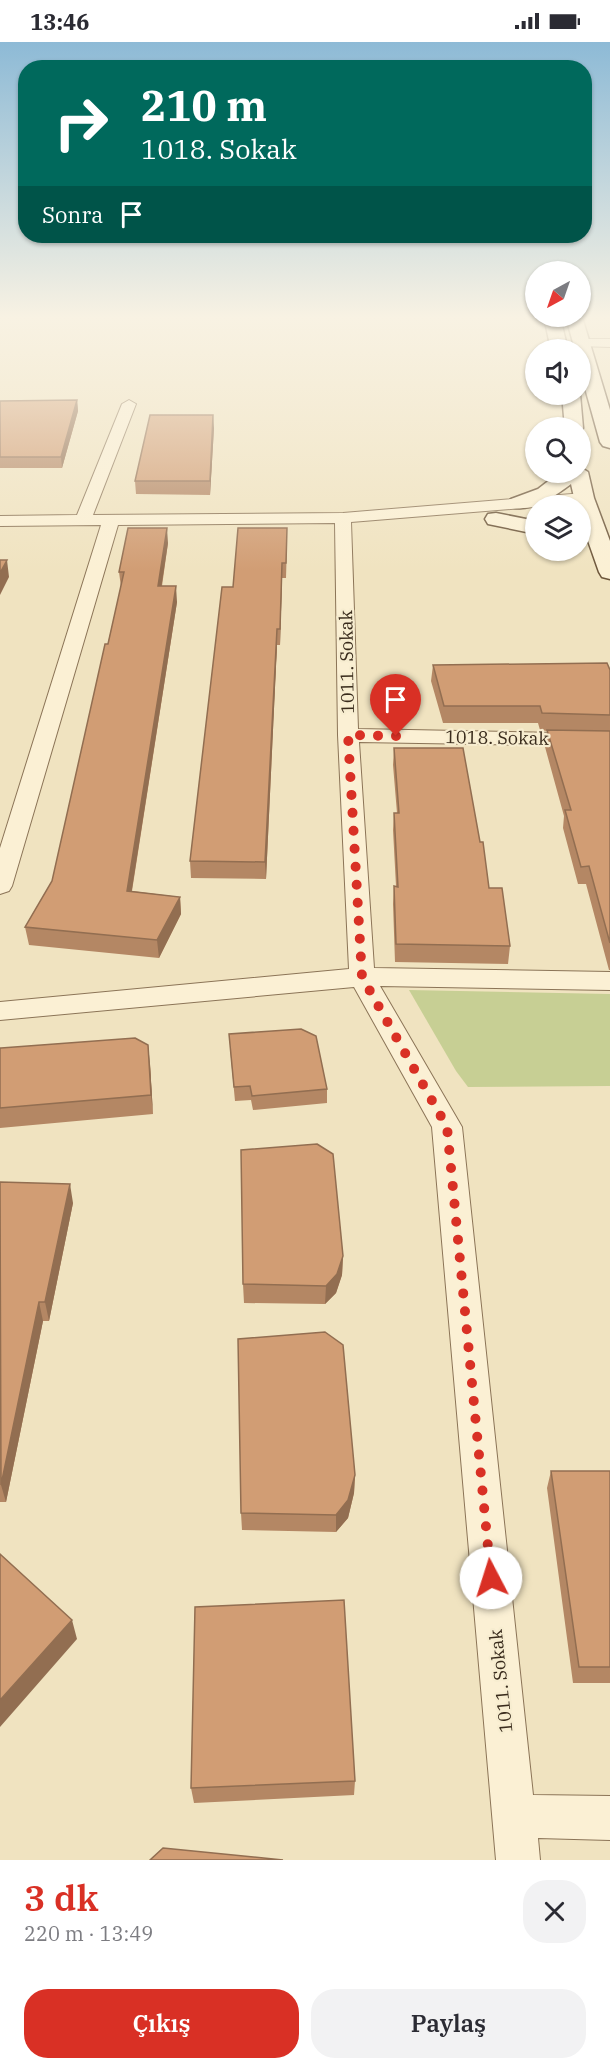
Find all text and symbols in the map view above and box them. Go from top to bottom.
text: 13:46 [30,7,89,36]
text: 210 m [141,78,267,133]
icon: right [42,84,120,162]
text: 1018. Sokak [141,131,297,166]
icon: arrive [115,198,148,231]
text: Sonra [42,200,103,229]
north arrow [525,261,591,327]
map controls [525,261,591,561]
button: sound [525,339,591,405]
button: search [525,417,591,483]
button: layers [525,495,591,561]
street label: 1011. Sokak [334,609,359,714]
pin [370,674,421,736]
icon: arrive [379,683,412,716]
street label: 1018. Sokak [445,725,550,750]
position arrow [459,1546,523,1610]
street label: 1011. Sokak [484,1628,517,1734]
text: 3 dk [24,1874,98,1921]
button: close [523,1880,586,1943]
text: 220 m · 13:49 [24,1920,153,1947]
button: Çıkış [24,1989,299,2058]
button: Paylaş [311,1989,586,2058]

